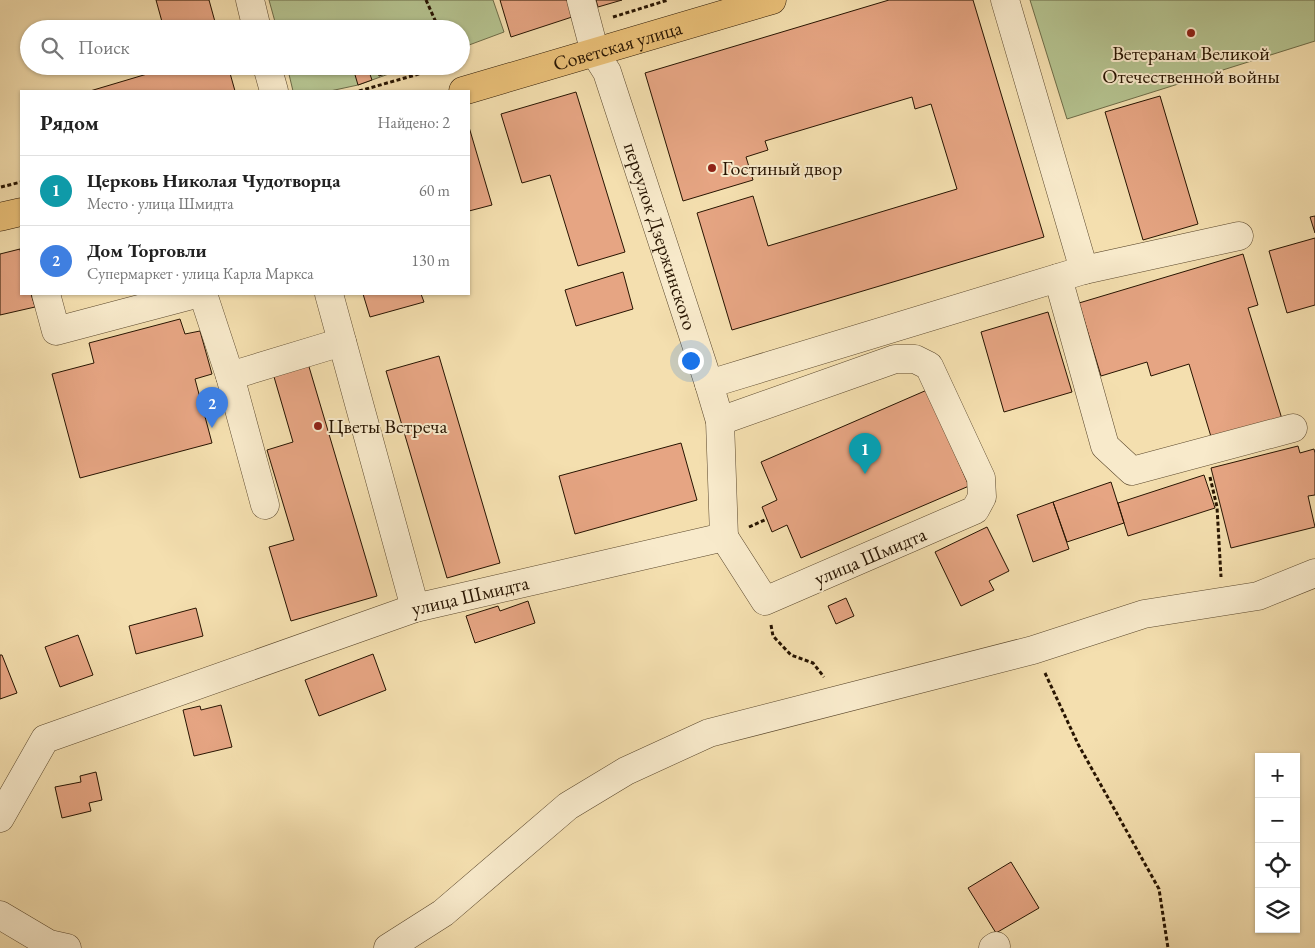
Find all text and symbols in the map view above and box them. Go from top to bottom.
street label: Советская улица [550,14,685,77]
search box [20,20,470,75]
marker: Ветеранам Великой Отечественной войны [1185,27,1197,39]
icon: search [38,34,66,62]
text: Поиск [78,35,130,60]
place label: Ветеранам Великой Отечественной войны [1102,40,1280,89]
text: Рядом [40,109,99,136]
text: Найдено: 2 [378,112,450,133]
street label: переулок Дзержинского [618,139,703,333]
place label: Гостиный двор [722,155,842,181]
marker: Гостиный двор [706,162,718,174]
text: Церковь Николая Чудотворца [87,168,341,193]
text: 1 [52,180,60,201]
text: 60 m [419,180,450,201]
text: Место · улица Шмидта [87,193,234,214]
text: Дом Торговли [87,238,207,263]
text: 2 [52,250,60,271]
text: 130 m [411,250,450,271]
text: Супермаркет · улица Карла Маркса [87,263,314,284]
your location [678,348,704,374]
pin: 2 [196,387,228,428]
place label: Цветы Встреча [328,413,447,439]
marker: Цветы Встреча [312,420,324,432]
pin: 1 [849,433,881,474]
street label: улица Шмидта [810,521,930,591]
street label: улица Шмидта [409,569,531,621]
map controls [1255,753,1300,933]
button: + [1255,753,1300,798]
button: − [1255,798,1300,843]
button: locate [1255,843,1300,888]
button: layers [1255,888,1300,933]

